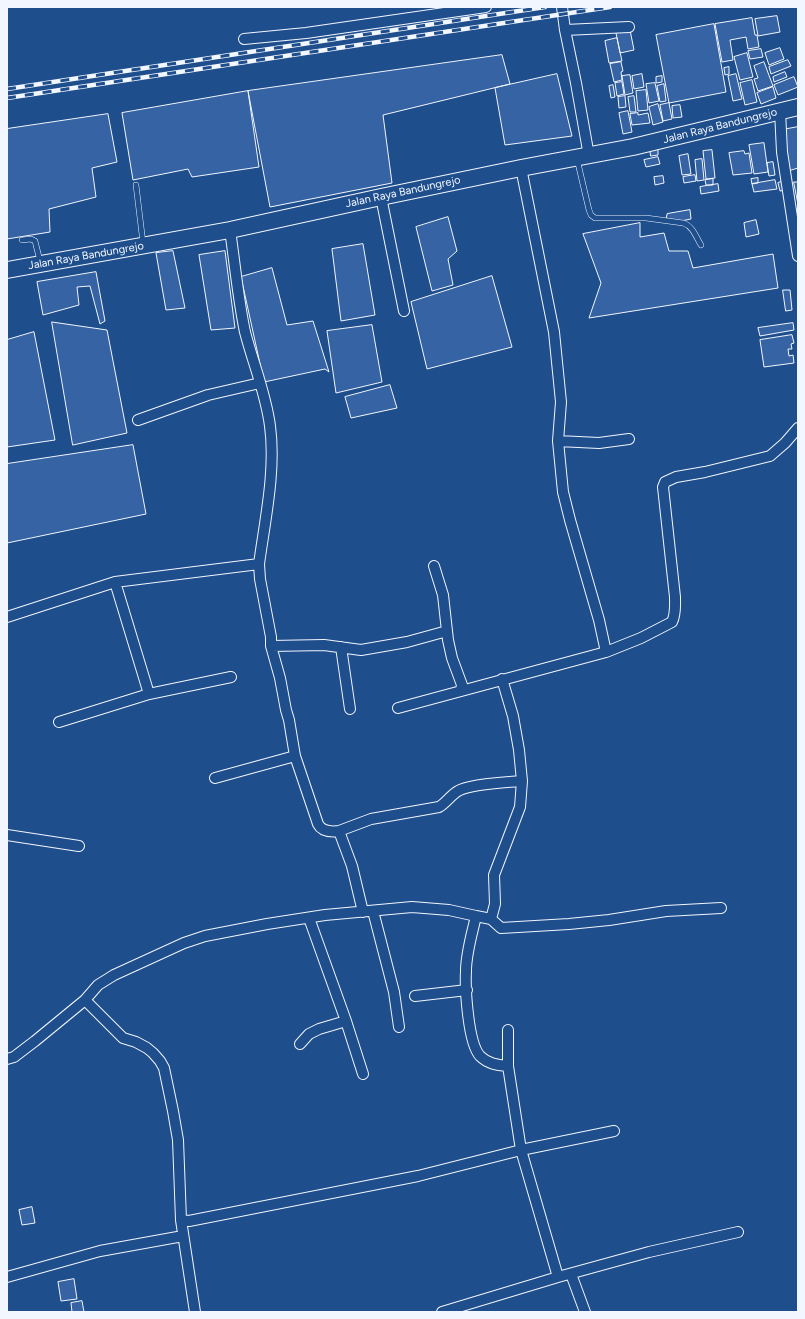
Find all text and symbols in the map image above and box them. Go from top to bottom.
street label: Jalan Raya Bandungrejo [662,105,778,147]
street label: Jalan Raya Bandungrejo [344,173,462,211]
street label: Jalan Raya Bandungrejo [27,239,145,273]

